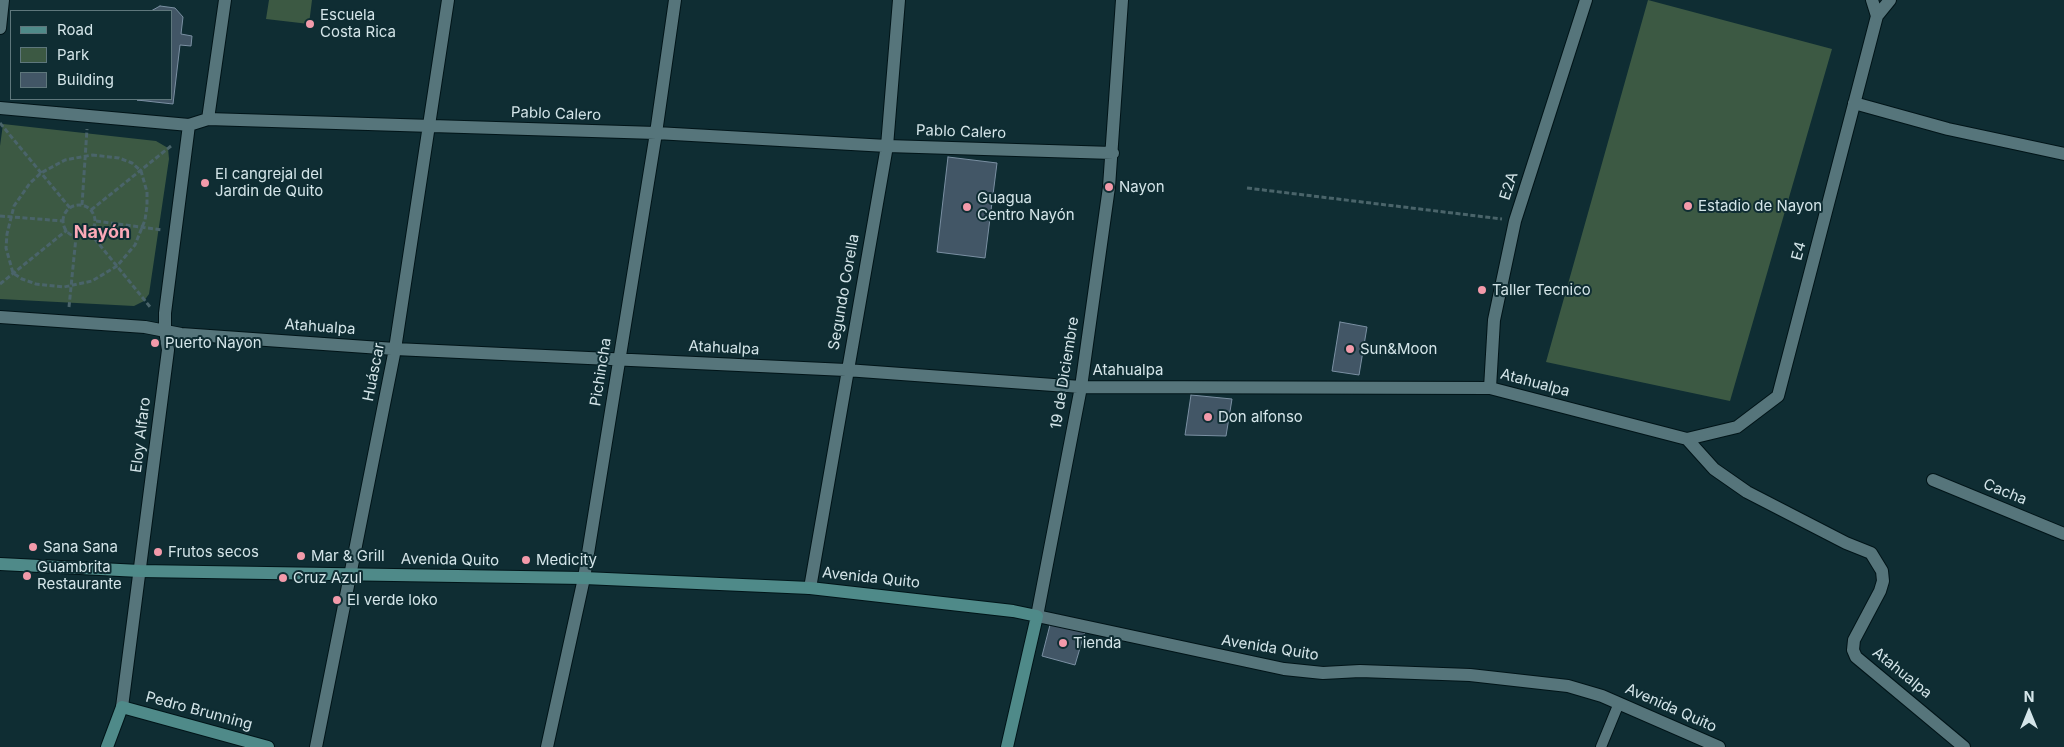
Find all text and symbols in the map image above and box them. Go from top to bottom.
place label: Escuela Costa Rica [320,6,396,41]
legend [10,10,172,100]
marker: Escuela Costa Rica [304,18,316,30]
text: Road [57,20,93,39]
text: Park [57,45,89,64]
text: Building [57,70,114,89]
street label: Pablo Calero [511,103,601,125]
street label: Pablo Calero [916,121,1006,143]
place label: El cangrejal del Jardin de Quito [215,165,323,200]
street label: E2A [1496,170,1522,202]
marker: El cangrejal del Jardin de Quito [199,177,211,189]
place label: Nayon [1119,178,1164,196]
marker: Nayon [1103,181,1115,193]
place label: Guagua Centro Nayón [977,189,1075,224]
place label: Estadio de Nayon [1698,197,1822,215]
marker: Estadio de Nayon [1682,200,1694,212]
marker: Guagua Centro Nayón [961,201,973,213]
district label: Nayón [74,222,130,244]
street label: Segundo Corella [825,233,863,351]
street label: E4 [1788,240,1810,262]
place label: Taller Tecnico [1492,281,1591,299]
marker: Taller Tecnico [1476,284,1488,296]
street label: 19 de Diciembre [1047,315,1083,431]
street label: Atahualpa [284,316,356,338]
place label: Puerto Nayon [165,334,262,352]
marker: Puerto Nayon [149,337,161,349]
street label: Pichincha [587,337,615,407]
street label: Atahualpa [688,337,760,359]
place label: Sun&Moon [1360,340,1437,358]
street label: Huáscar [360,341,388,403]
marker: Sun&Moon [1344,343,1356,355]
street label: Atahualpa [1092,361,1164,379]
street label: Atahualpa [1498,365,1572,401]
street label: Eloy Alfaro [127,396,155,474]
place label: Don alfonso [1218,408,1303,426]
marker: Don alfonso [1202,411,1214,423]
street label: Cacha [1981,475,2029,509]
place label: Sana Sana [43,538,118,556]
marker: Sana Sana [27,541,39,553]
place label: Frutos secos [168,543,259,561]
marker: Frutos secos [152,546,164,558]
place label: Mar & Grill [311,547,385,565]
marker: Mar & Grill [295,550,307,562]
street label: Avenida Quito [401,550,499,570]
place label: Medicity [536,551,597,569]
marker: Medicity [520,554,532,566]
place label: Guambrita Restaurante [37,558,122,593]
street label: Avenida Quito [821,564,921,592]
place label: Cruz Azul [293,569,362,587]
marker: Guambrita Restaurante [21,570,33,582]
marker: Cruz Azul [277,572,289,584]
place label: El verde loko [347,591,438,609]
marker: El verde loko [331,594,343,606]
street label: Avenida Quito [1220,631,1320,665]
place label: Tienda [1073,634,1122,652]
marker: Tienda [1057,637,1069,649]
street label: Atahualpa [1869,644,1935,702]
street label: Avenida Quito [1622,680,1720,736]
north arrow [2004,687,2054,737]
street label: Pedro Brunning [144,688,254,734]
text: N [2024,688,2034,705]

